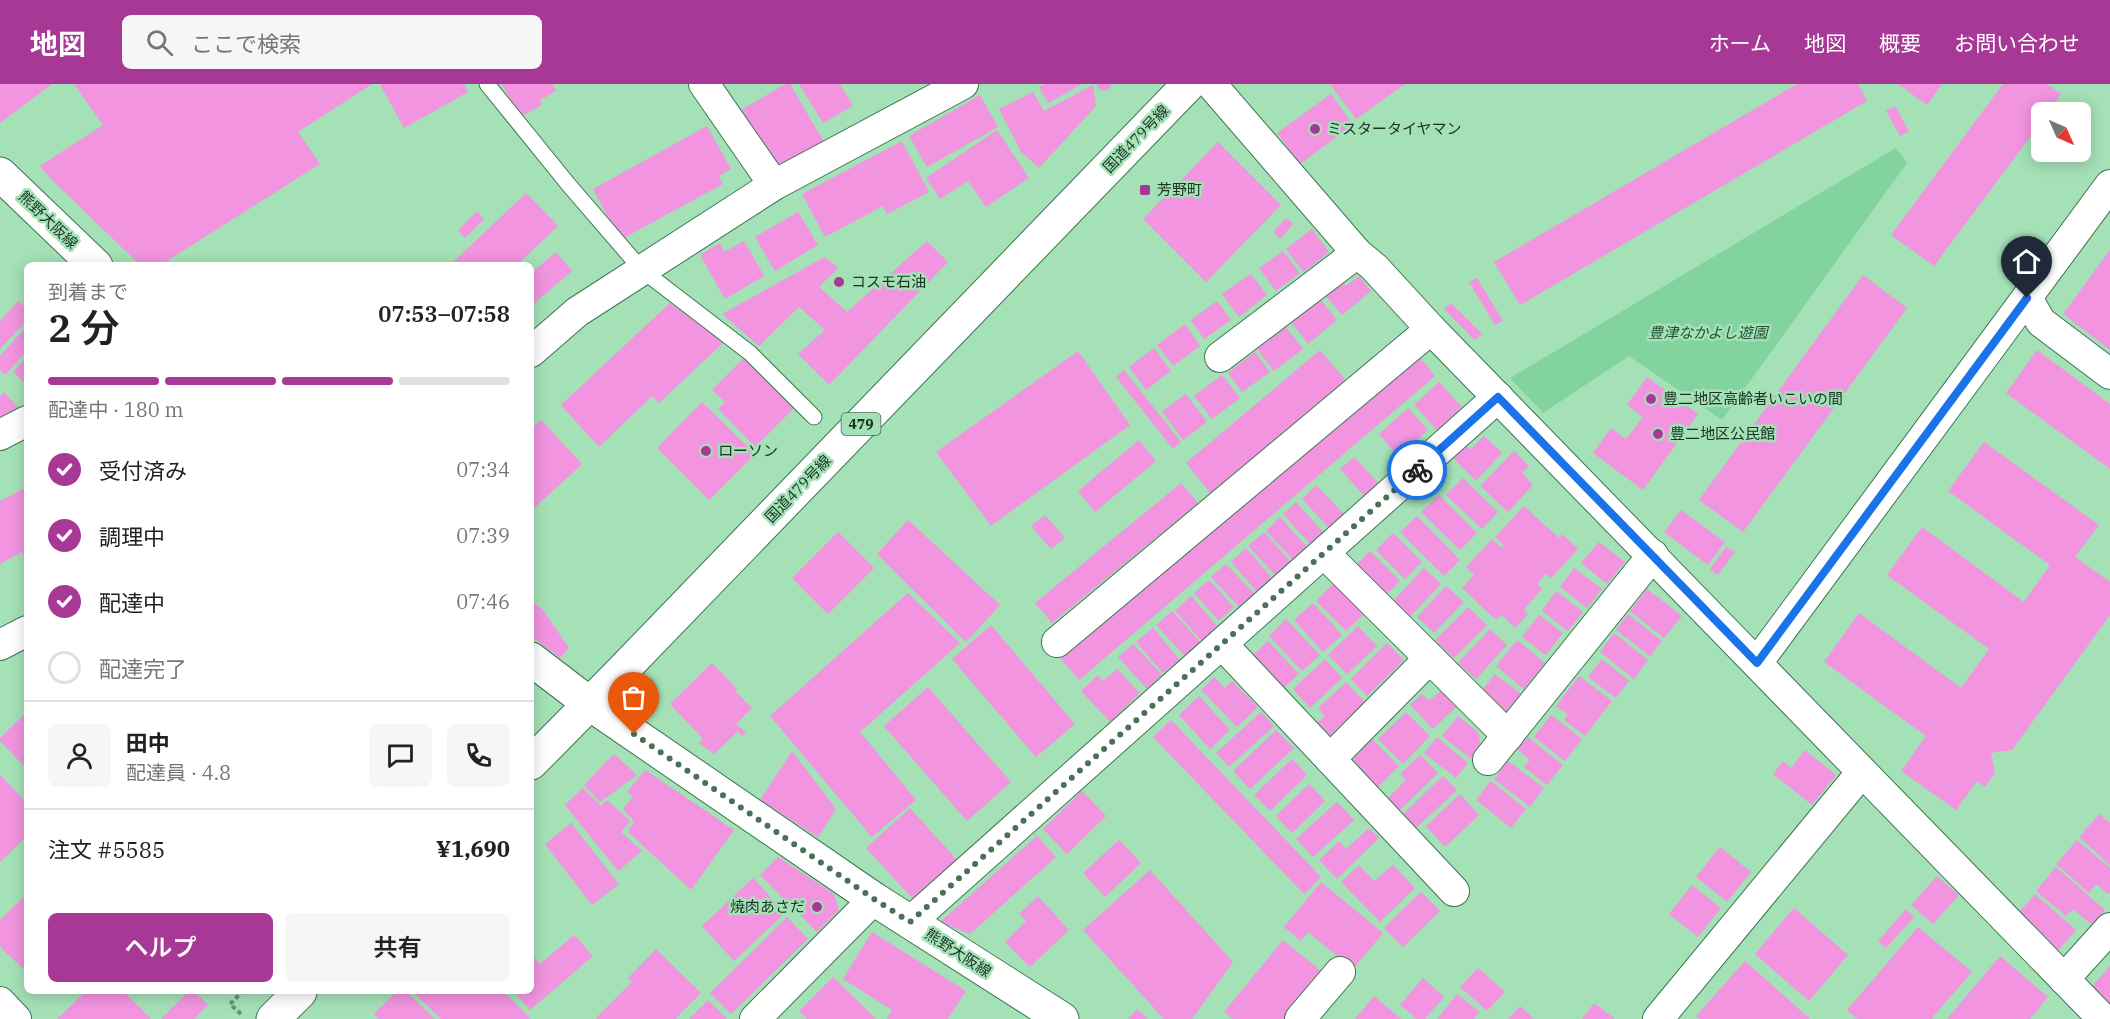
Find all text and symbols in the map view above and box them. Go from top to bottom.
search box [122,15,542,69]
text: 地図 [30,25,86,62]
icon: search [143,26,176,59]
text: ここで検索 [191,29,301,58]
text: ホーム [1709,29,1771,57]
text: 地図 [1804,29,1846,57]
text: 概要 [1879,29,1921,57]
text: お問い合わせ [1954,29,2080,57]
street label: 国道479号線 [1099,101,1173,177]
north arrow [2031,102,2091,162]
map controls [2031,102,2091,162]
place label: ミスタータイヤマン [1327,119,1462,138]
marker: ミスタータイヤマン [1308,122,1322,136]
place label: 芳野町 [1157,180,1202,199]
marker: 芳野町 [1138,183,1152,197]
street label: 熊野大阪線 [15,187,82,253]
pin [2001,236,2052,298]
icon: home [2010,245,2043,278]
place label: コスモ石油 [851,272,926,291]
marker: コスモ石油 [832,275,846,289]
text: 到着まで [48,278,128,305]
text: 07:53–07:58 [378,299,510,328]
text: 2 分 [48,302,119,353]
park label: 豊津なかよし遊園 [1648,323,1770,342]
place label: 豊二地区高齢者いこいの間 [1663,389,1843,408]
marker: 豊二地区高齢者いこいの間 [1644,392,1658,406]
text: 配達中 · 180 m [48,396,183,423]
road number: 479 [842,413,880,435]
place label: 豊二地区公民館 [1670,424,1775,443]
marker: 豊二地区公民館 [1651,427,1665,441]
courier [1387,440,1447,500]
place label: ローソン [718,441,778,460]
marker: ローソン [699,444,713,458]
street label: 国道479号線 [761,451,835,527]
icon: check [48,453,81,486]
icon: bike [1401,454,1434,487]
text: 受付済み [99,456,187,485]
text: 07:34 [456,456,510,483]
icon: check [48,519,81,552]
text: 調理中 [99,522,165,551]
text: 07:39 [456,522,510,549]
icon: check [48,585,81,618]
text: 配達中 [99,588,165,617]
text: 07:46 [456,588,510,615]
text: 配達完了 [99,654,187,683]
pin [608,672,659,734]
icon: bag [617,681,650,714]
button: person [48,724,111,787]
button: chat [369,724,432,787]
button: phone [447,724,510,787]
text: 田中 [126,728,170,757]
text: 配達員 · 4.8 [126,759,231,786]
text: ¥1,690 [436,834,510,863]
text: 注文 #5585 [48,835,165,864]
place label: 焼肉あさだ [730,897,805,916]
marker: 焼肉あさだ [810,900,824,914]
button: ヘルプ [48,913,273,982]
button: 共有 [285,913,510,982]
street label: 熊野大阪線 [922,924,995,981]

